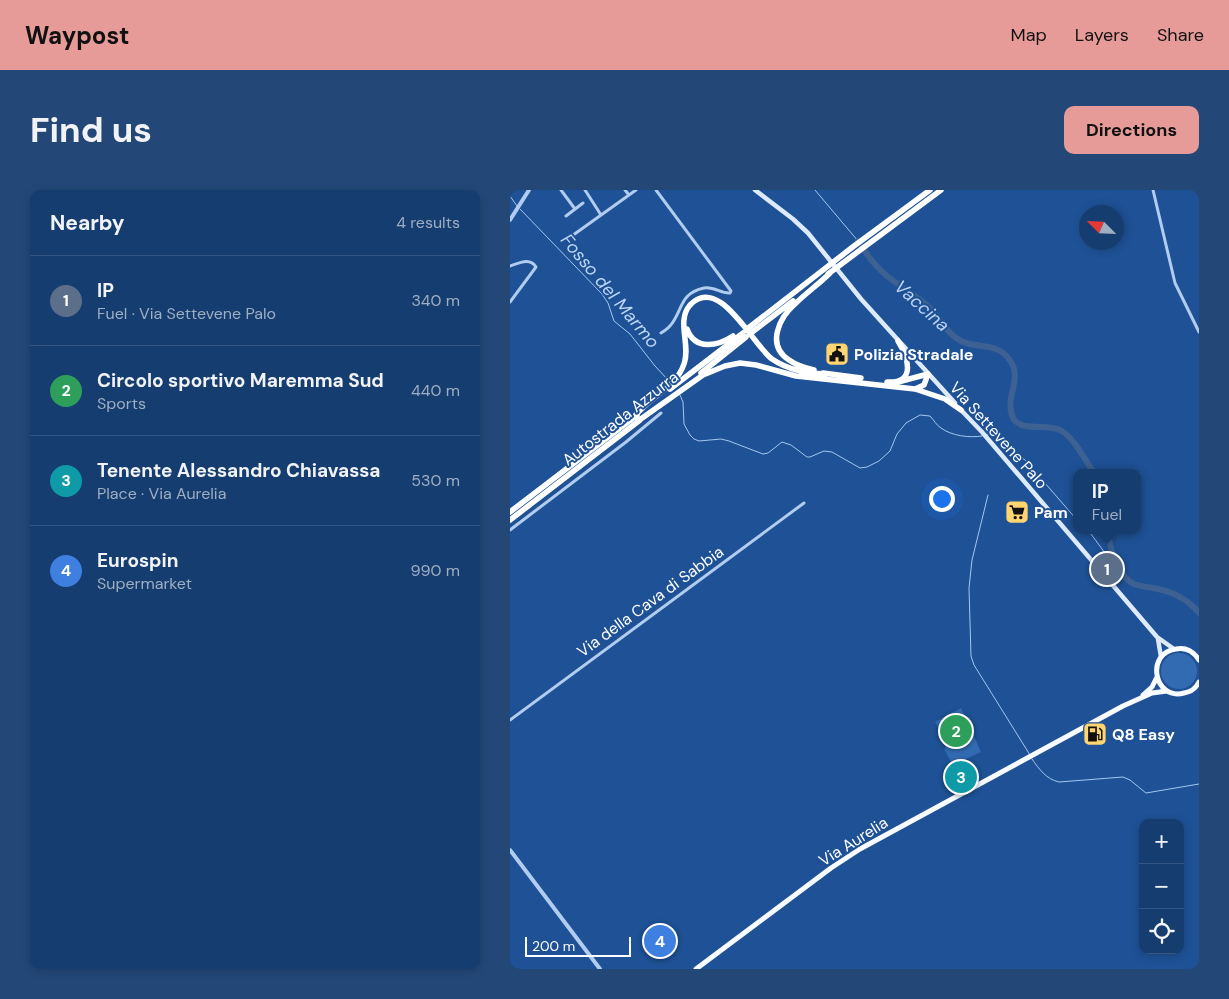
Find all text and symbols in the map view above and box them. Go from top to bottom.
text: Waypost [25,20,129,51]
text: Map [1011,23,1047,47]
text: Layers [1075,23,1129,47]
text: Share [1157,23,1204,47]
button: Directions [1064,106,1199,154]
text: Find us [30,107,152,153]
north arrow [1079,205,1124,250]
text: Nearby [50,209,124,237]
text: 4 results [396,212,460,233]
water label: Fosso del Marmo [555,229,665,353]
water label: Vaccina [889,275,955,337]
text: IP [97,278,114,303]
text: 1 [63,290,69,311]
text: 340 m [411,290,460,311]
text: Fuel · Via Settevene Palo [97,303,276,324]
public building icon: Polizia Stradale [824,341,850,367]
place label: Polizia Stradale [854,344,973,365]
street label: Autostrada Azzurra [558,366,683,470]
text: Circolo sportivo Maremma Sud [97,368,384,393]
street label: Via Settevene Palo [945,377,1052,493]
text: 2 [61,380,71,401]
text: 440 m [411,380,460,401]
text: Sports [97,393,146,414]
text: Tenente Alessandro Chiavassa [97,458,380,483]
popup [1073,469,1141,534]
text: 3 [61,470,71,491]
text: 530 m [411,470,460,491]
text: IP [1092,479,1109,504]
text: Place · Via Aurelia [97,483,226,504]
your location [929,486,955,512]
supermarket icon: Pam [1004,499,1030,525]
place label: Pam [1034,502,1068,523]
text: Fuel [1092,504,1122,525]
street label: Via della Cava di Sabbia [573,541,728,662]
text: Eurospin [97,548,178,573]
pin: 1 [1091,550,1123,588]
text: 4 [61,560,71,581]
text: 990 m [410,560,460,581]
text: Supermarket [97,573,192,594]
pin: 2 [940,712,972,750]
fuel station icon: Q8 Easy [1082,721,1108,747]
place label: Q8 Easy [1112,724,1175,745]
pin: 3 [945,758,977,796]
street label: Via Aurelia [815,812,892,871]
map controls [1139,819,1184,954]
button: + [1139,819,1184,864]
button: − [1139,864,1184,909]
button: locate [1139,909,1184,954]
pin: 4 [644,922,676,960]
scale bar [525,934,631,957]
text: 200 m [532,937,575,955]

